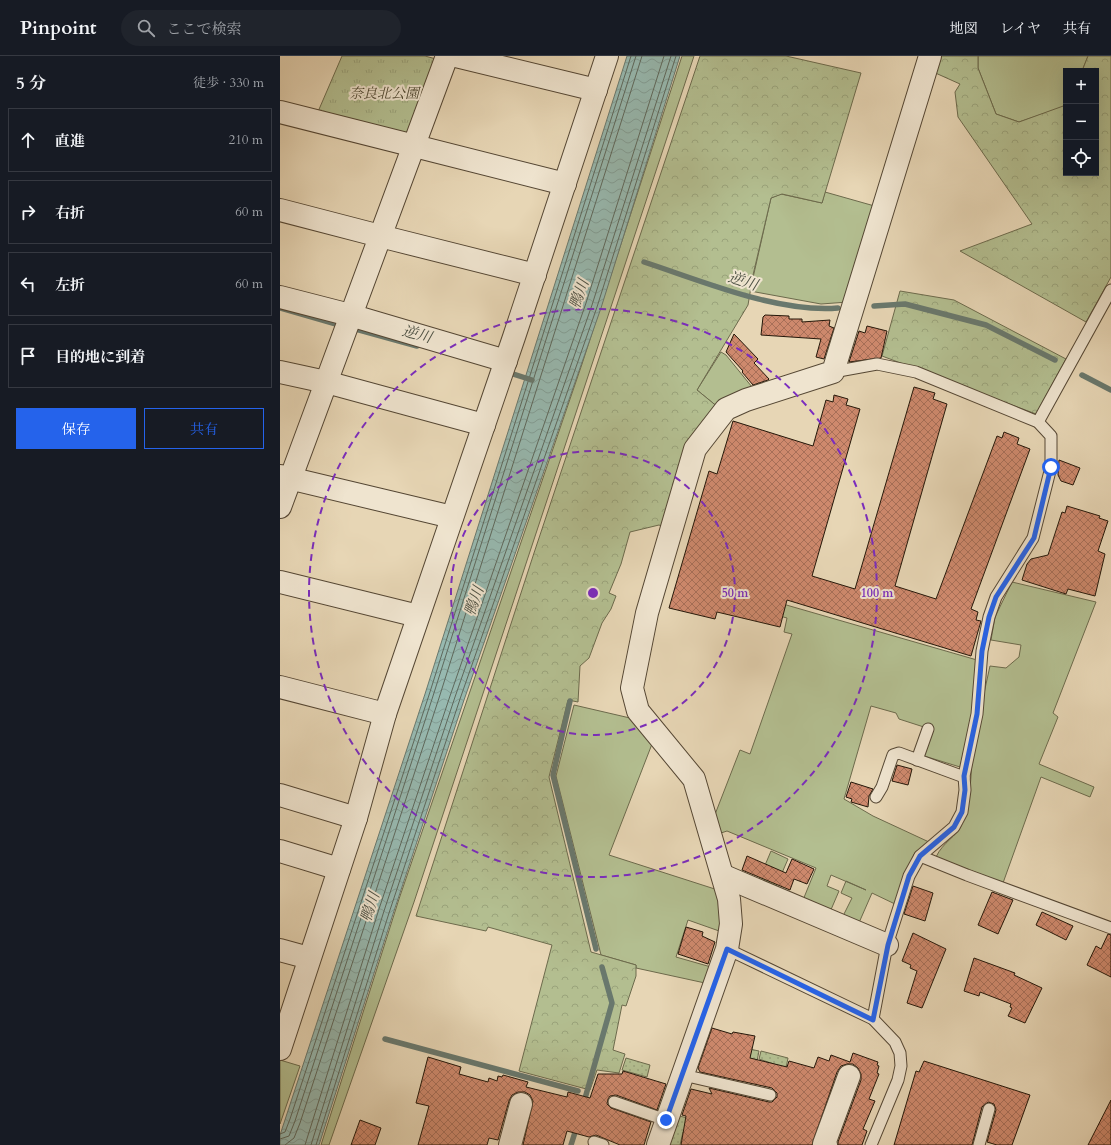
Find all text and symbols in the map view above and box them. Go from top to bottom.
search box [121,10,401,46]
text: Pinpoint [20,15,97,41]
icon: search [135,17,157,39]
text: ここで検索 [167,19,242,39]
text: 地図 [950,19,978,38]
text: レイヤ [1000,19,1041,38]
text: 共有 [1063,19,1091,38]
map controls [1063,68,1099,176]
button: + [1063,68,1099,104]
text: 5 分 [16,72,46,95]
text: 徒歩 · 330 m [193,74,264,92]
park label: 奈良北公園 [349,84,421,103]
button: − [1063,104,1099,140]
icon: ahead [17,129,39,151]
text: 直進 [55,131,85,151]
text: 210 m [229,131,263,149]
button: locate [1063,140,1099,176]
icon: right [17,201,39,223]
text: 右折 [55,203,85,223]
text: 60 m [235,203,263,221]
water label: 逆川 [726,267,762,296]
icon: left [17,273,39,295]
text: 左折 [55,275,85,295]
text: 60 m [235,275,263,293]
water label: 鴨川 [565,275,594,311]
water label: 逆川 [400,320,436,348]
icon: arrive [17,345,39,367]
text: 目的地に到着 [55,347,145,367]
button: 保存 [16,408,136,449]
button: 共有 [144,408,264,449]
route start [1042,458,1060,476]
water label: 鴨川 [460,582,489,618]
text: 50 m [722,585,749,601]
text: 100 m [861,585,894,601]
centre of rings [586,586,600,600]
water label: 鴨川 [356,888,385,924]
route end [657,1111,675,1129]

